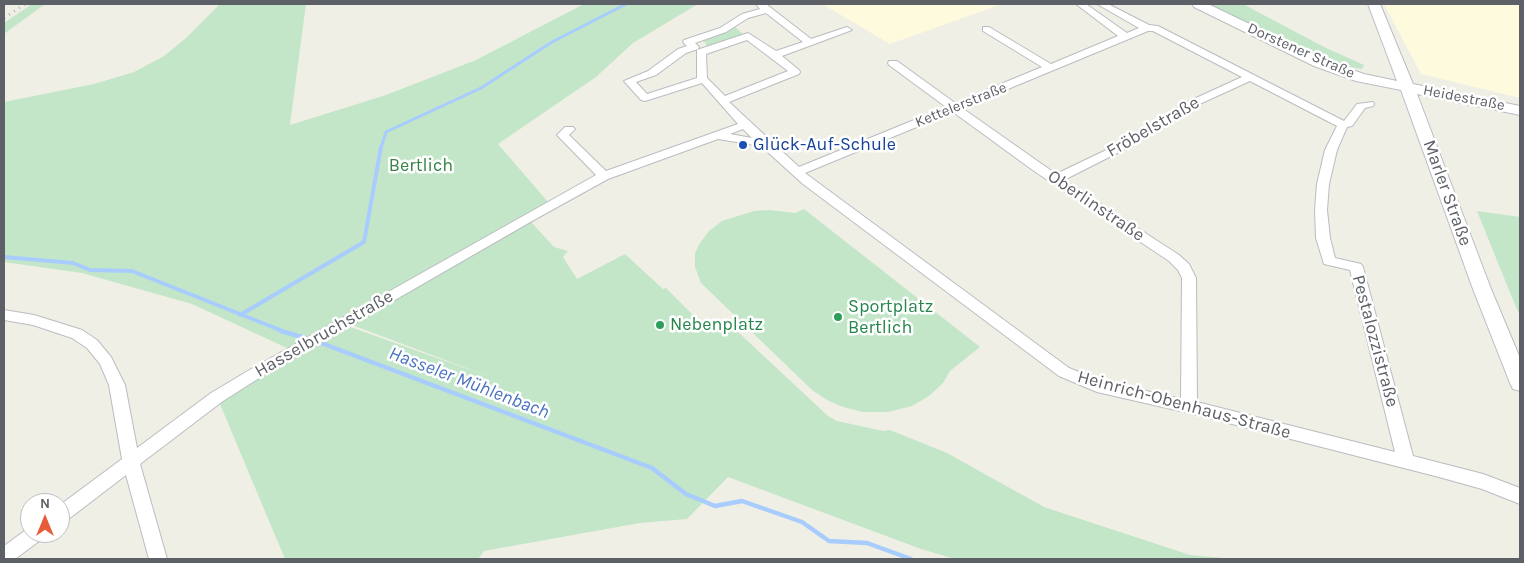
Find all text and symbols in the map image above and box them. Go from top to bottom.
street label: Dorstener Straße [1244,19,1358,83]
street label: Kettelerstraße [913,78,1009,132]
street label: Heidestraße [1422,81,1506,115]
street label: Fröbelstraße [1103,92,1203,162]
place label: Glück-Auf-Schule [753,134,896,156]
street label: Marler Straße [1418,137,1476,249]
marker: Glück-Auf-Schule [737,139,749,151]
park label: Bertlich [389,155,453,177]
street label: Oberlinstraße [1043,166,1149,246]
street label: Pestalozzistraße [1347,273,1403,409]
street label: Hasselbruchstraße [251,286,397,382]
place label: Sportplatz Bertlich [848,296,933,338]
marker: Sportplatz Bertlich [832,311,844,323]
place label: Nebenplatz [670,314,763,336]
marker: Nebenplatz [654,319,666,331]
water label: Hasseler Mühlenbach [386,342,552,424]
street label: Heinrich-Obenhaus-Straße [1075,366,1293,444]
north arrow [20,493,70,543]
text: N [40,495,50,512]

